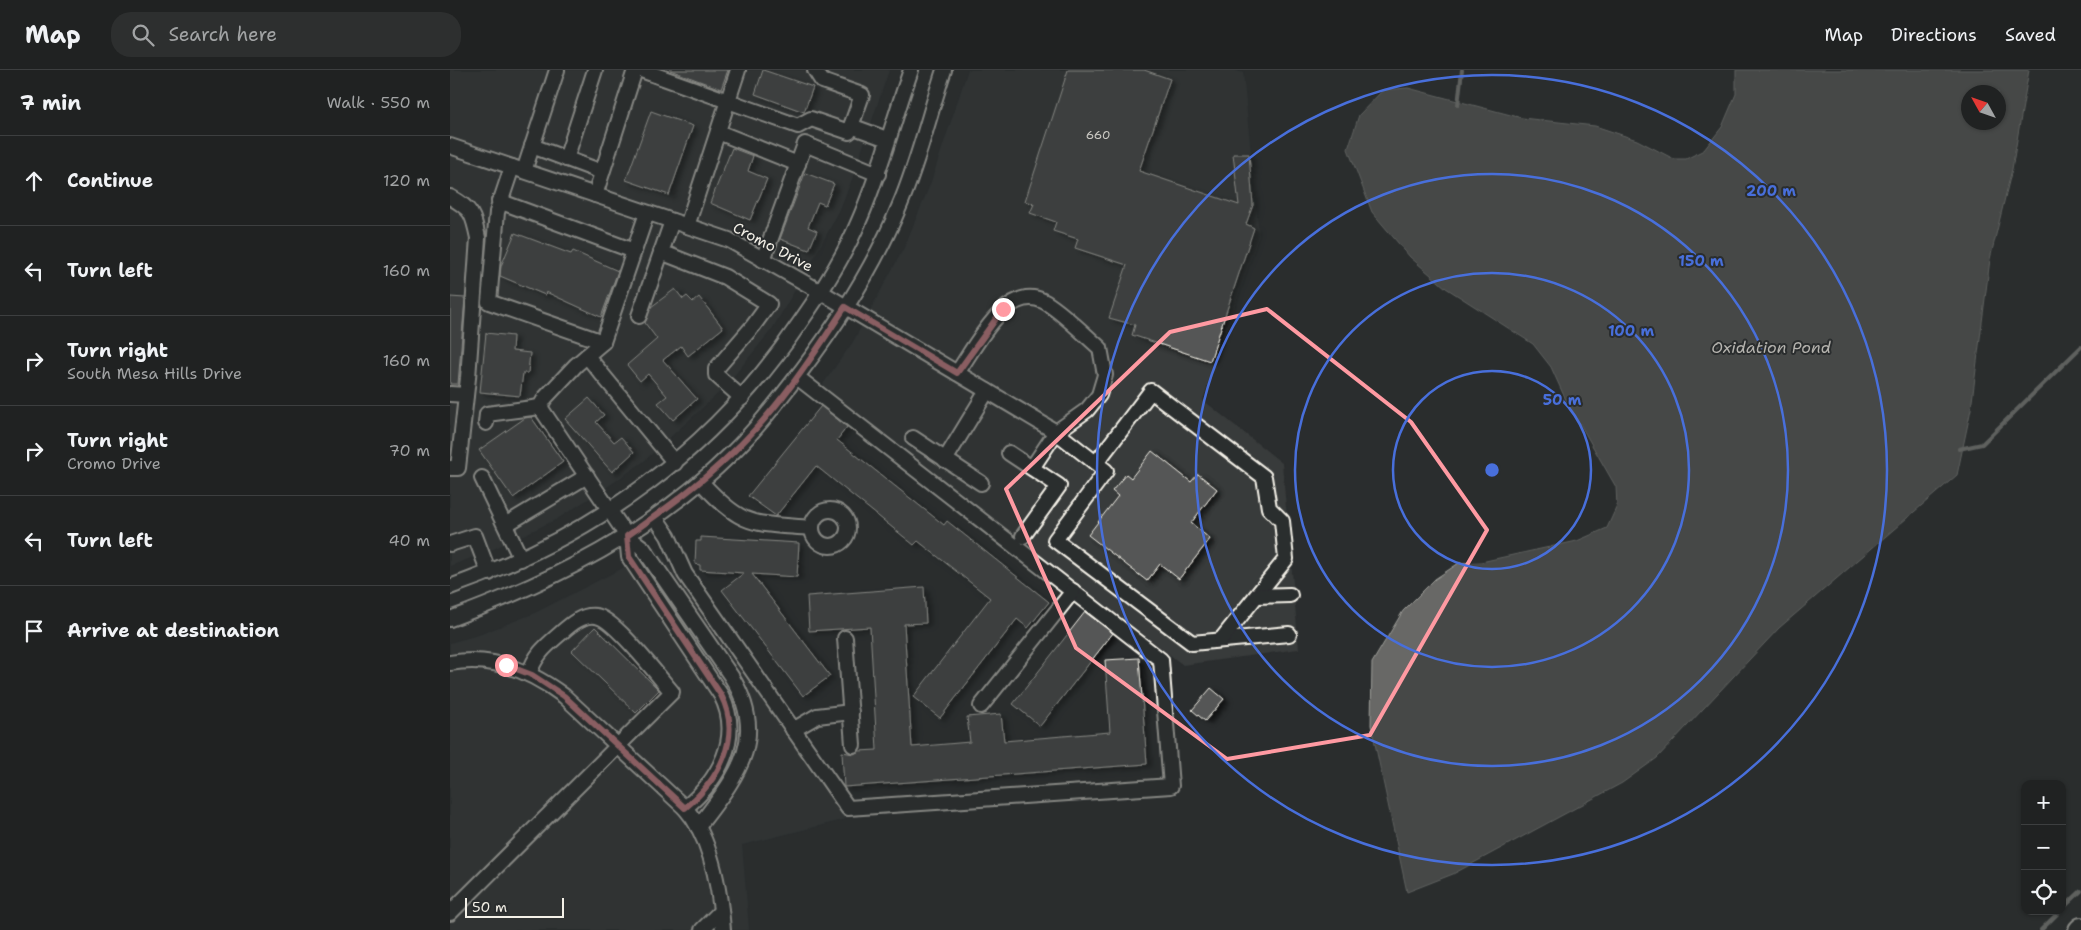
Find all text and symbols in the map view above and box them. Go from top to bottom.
search box [111,12,461,57]
text: Map [25,19,81,51]
icon: search [129,21,157,49]
text: Search here [169,22,277,47]
text: Map [1825,23,1863,47]
text: Directions [1891,23,1977,47]
text: Saved [2005,23,2056,47]
north arrow [1961,85,2006,130]
text: 7 min [20,89,81,117]
text: Walk · 550 m [327,92,430,113]
house number: 660 [1086,127,1110,143]
icon: ahead [20,167,48,195]
text: Continue [67,168,153,193]
text: 120 m [383,170,430,191]
text: 200 m [1746,181,1796,201]
street label: Cromo Drive [730,218,816,276]
text: 150 m [1678,251,1724,271]
icon: left [20,257,48,285]
text: Turn left [67,258,153,283]
text: 160 m [383,260,430,281]
route end [992,298,1015,321]
text: 100 m [1608,321,1654,341]
water label: Oxidation Pond [1711,337,1832,358]
text: Turn right [67,338,168,363]
icon: right [20,347,48,375]
text: 160 m [383,350,430,371]
text: South Mesa Hills Drive [67,363,242,384]
text: 50 m [1543,390,1582,410]
text: Turn right [67,428,168,453]
icon: right [20,437,48,465]
text: 70 m [389,440,430,461]
text: Cromo Drive [67,453,161,474]
centre of rings [1483,461,1501,479]
icon: left [20,527,48,555]
text: Turn left [67,528,153,553]
text: 40 m [388,530,430,551]
icon: arrive [20,617,48,645]
text: Arrive at destination [67,618,279,643]
route start [495,654,518,677]
map controls [2021,780,2066,915]
button: + [2021,780,2066,825]
button: − [2021,825,2066,870]
button: locate [2021,870,2066,915]
scale bar [465,895,564,918]
text: 50 m [472,898,507,916]

